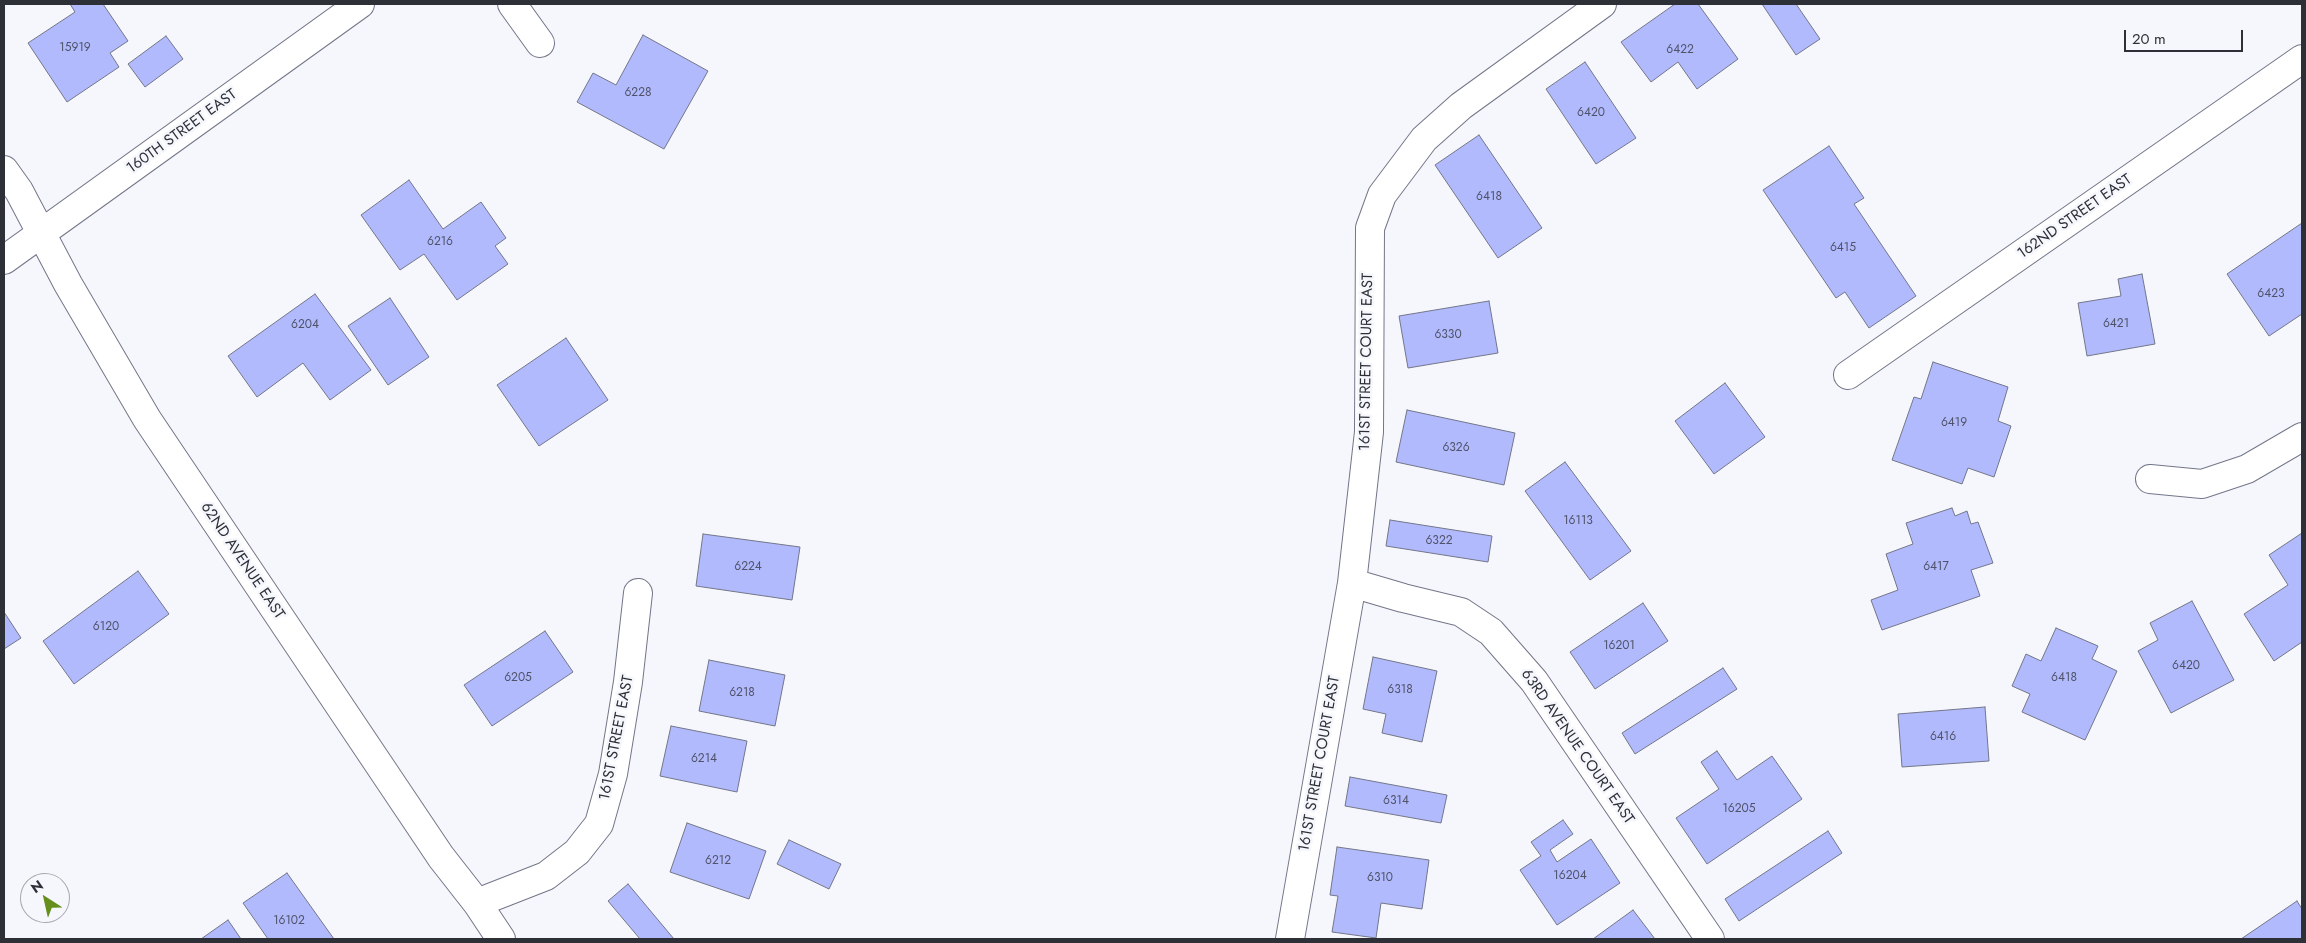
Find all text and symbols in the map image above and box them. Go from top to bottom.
scale bar [2126,20,2245,52]
text: 20 m [2132,28,2166,50]
house number: 15919 [59,41,91,55]
house number: 6422 [1666,43,1694,57]
street label: 160TH STREET EAST [124,86,240,178]
house number: 6228 [624,86,652,100]
house number: 6420 [1577,106,1605,120]
street label: 162ND STREET EAST [2014,171,2136,263]
house number: 6418 [1476,190,1502,204]
house number: 6216 [427,235,453,249]
house number: 6415 [1830,241,1856,255]
street label: 161ST STREET COURT EAST [1356,273,1378,451]
house number: 6423 [2257,287,2285,301]
house number: 6421 [2103,317,2129,331]
house number: 6204 [291,318,319,332]
house number: 6330 [1434,328,1462,342]
house number: 6419 [1941,416,1967,430]
house number: 6326 [1442,441,1470,455]
street label: 62ND AVENUE EAST [196,499,288,623]
house number: 16113 [1563,514,1593,528]
house number: 6322 [1425,534,1453,548]
house number: 6224 [734,560,762,574]
house number: 6417 [1923,560,1949,574]
house number: 6120 [93,620,119,634]
house number: 16201 [1603,639,1635,653]
house number: 6420 [2172,659,2200,673]
street label: 63RD AVENUE COURT EAST [1517,666,1637,828]
house number: 6205 [504,671,532,685]
house number: 6418 [2051,671,2077,685]
street label: 161ST STREET EAST [596,674,638,802]
street label: 161ST STREET COURT EAST [1296,675,1344,853]
house number: 6318 [1387,683,1413,697]
house number: 6218 [729,686,755,700]
house number: 6416 [1930,730,1956,744]
house number: 6214 [691,752,717,766]
house number: 6314 [1383,794,1409,808]
house number: 16205 [1722,802,1756,816]
house number: 6212 [705,854,731,868]
house number: 16204 [1553,869,1587,883]
house number: 6310 [1367,871,1393,885]
north arrow [20,873,70,923]
text: N [27,875,47,898]
house number: 16102 [273,914,305,928]

